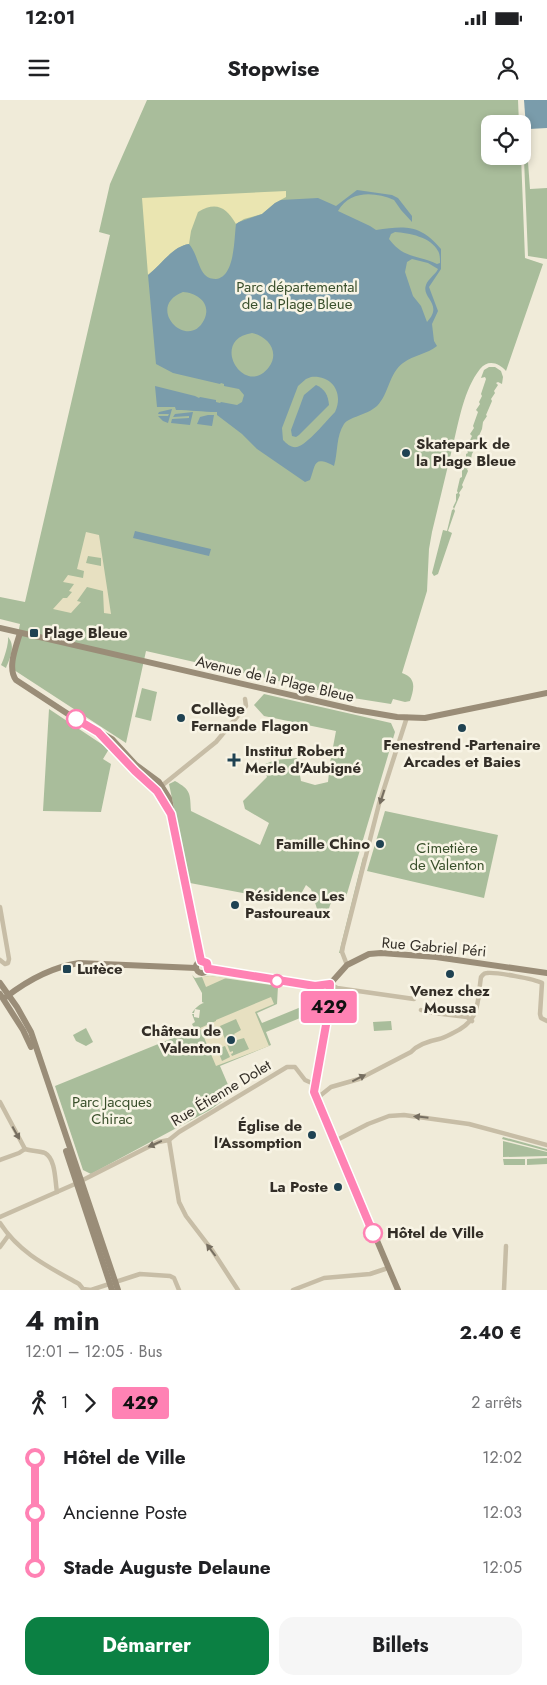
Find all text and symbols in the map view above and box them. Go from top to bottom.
text: 12:01 [25,4,76,31]
text: Stopwise [227,52,320,84]
icon: menu [25,54,53,82]
icon: person [494,54,522,82]
map controls [481,115,531,165]
button: locate [481,115,531,165]
park label: Parc départemental de la Plage Bleue [236,276,358,315]
place label: Skatepark de la Plage Bleue [416,433,517,472]
marker: Skatepark de la Plage Bleue [400,447,412,459]
place label: Plage Bleue [44,622,128,644]
marker: Plage Bleue [28,627,40,639]
street label: Avenue de la Plage Bleue [194,650,357,708]
place label: Collège Fernande Flagon [191,698,308,737]
unlabelled marker [66,709,86,729]
marker: Collège Fernande Flagon [175,712,187,724]
marker: Fenestrend -Partenaire Arcades et Baies [456,722,468,734]
place label: Fenestrend -Partenaire Arcades et Baies [383,734,541,773]
place label: Institut Robert Merle d'Aubigné [245,740,361,779]
marker: Institut Robert Merle d'Aubigné [227,753,241,767]
one-way arrow [377,790,385,805]
place label: Famille Chino [276,833,370,855]
park label: Cimetière de Valenton [409,837,485,876]
marker: Famille Chino [374,838,386,850]
place label: Résidence Les Pastoureaux [245,885,345,924]
marker: Résidence Les Pastoureaux [229,899,241,911]
street label: Rue Gabriel Péri [381,931,487,963]
place label: Lutèce [77,958,123,980]
marker: Lutèce [61,963,73,975]
marker: Venez chez Moussa [444,968,456,980]
unlabelled marker [270,974,284,988]
place label: Venez chez Moussa [409,980,490,1019]
line badge: 429 [300,991,358,1023]
text: 429 [311,994,347,1020]
place label: Château de Valenton [141,1020,221,1059]
marker: Château de Valenton [225,1034,237,1046]
street label: Rue Étienne Dolet [167,1054,275,1132]
one-way arrow [351,1074,366,1082]
park label: Parc Jacques Chirac [72,1091,152,1130]
one-way arrow [412,1113,428,1121]
place label: Église de l'Assomption [214,1115,302,1154]
one-way arrow [12,1125,20,1140]
marker: Église de l'Assomption [306,1129,318,1141]
one-way arrow [148,1140,162,1148]
place label: La Poste [270,1176,328,1198]
marker: La Poste [332,1181,344,1193]
place label: Hôtel de Ville [387,1222,484,1244]
marker: Hôtel de Ville [363,1223,383,1243]
one-way arrow [206,1243,216,1257]
text: 4 min [25,1300,100,1341]
text: 2.40 € [459,1319,522,1346]
text: 12:01 – 12:05 · Bus [25,1340,162,1363]
icon: walk [25,1389,53,1417]
icon: forward [76,1389,104,1417]
text: 429 [122,1390,159,1416]
text: 1 [61,1391,68,1414]
text: 2 arrêts [471,1391,522,1414]
text: Hôtel de Ville [63,1444,186,1471]
text: 12:02 [482,1446,522,1469]
text: Ancienne Poste [63,1499,187,1526]
text: 12:03 [483,1501,522,1524]
text: Stade Auguste Delaune [63,1554,271,1581]
text: 12:05 [482,1556,522,1579]
button: Démarrer [25,1617,269,1675]
button: Billets [279,1617,522,1675]

